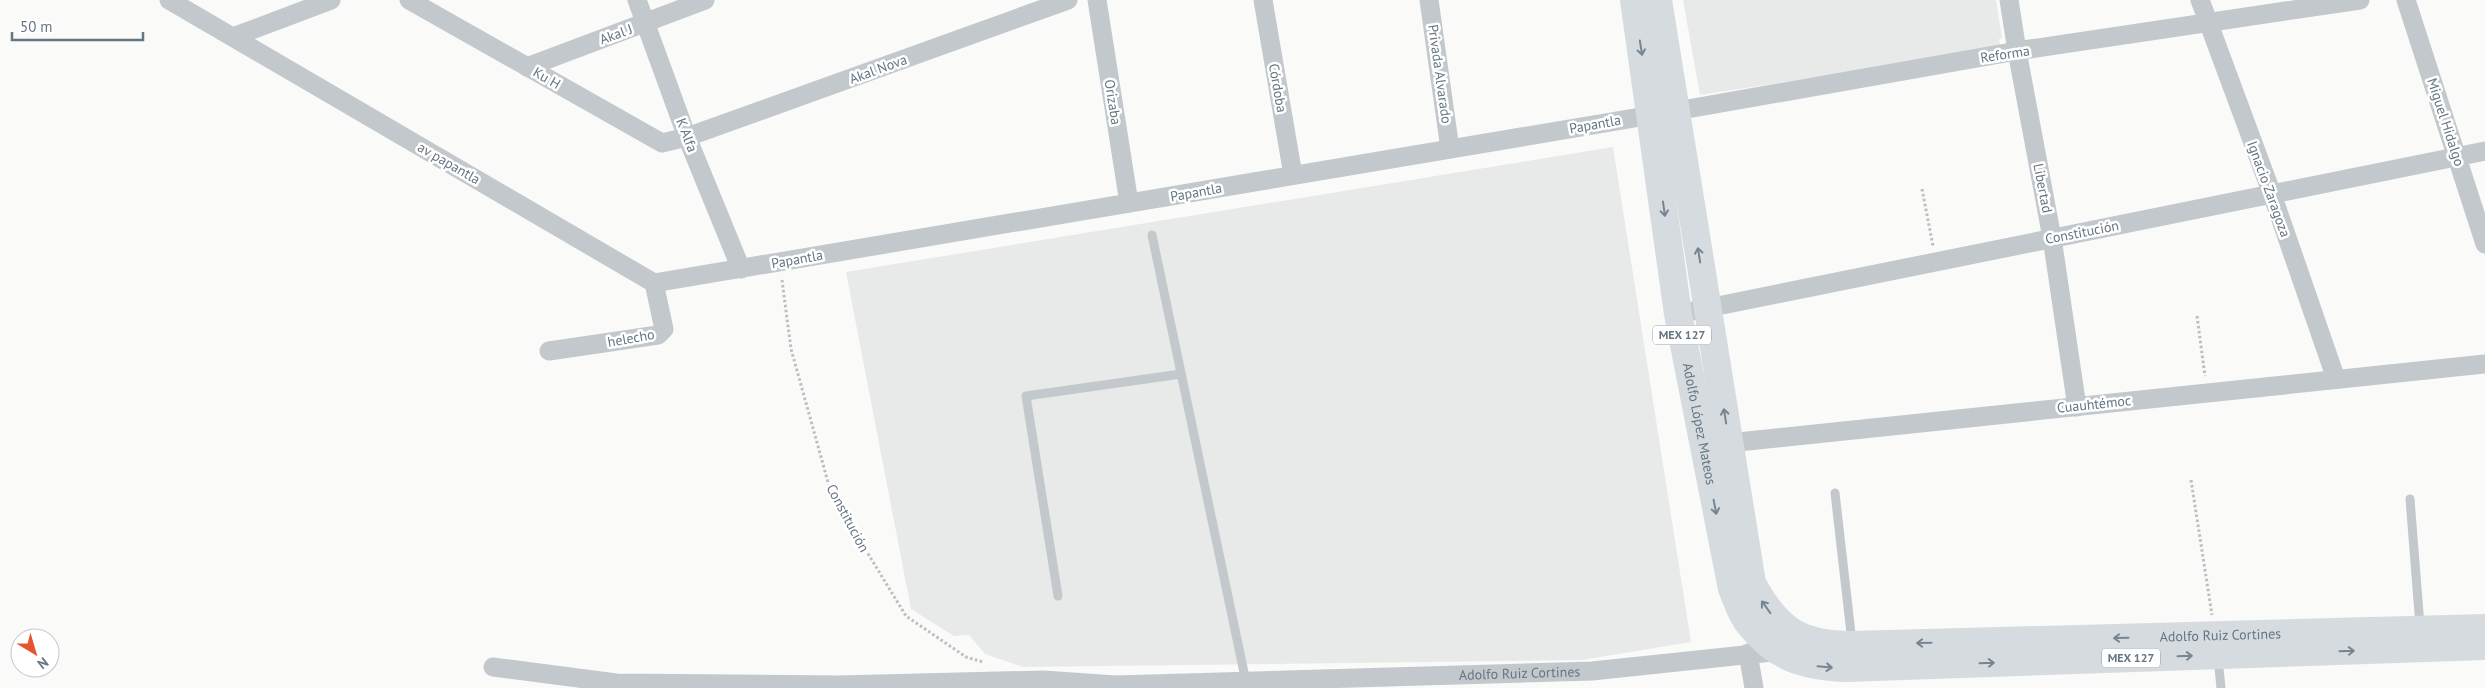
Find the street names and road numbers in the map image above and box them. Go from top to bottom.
street label: Akal J [597,20,635,48]
street label: Privada Alvarado [1424,23,1456,125]
street label: Reforma [1979,41,2031,67]
street label: Akal Nova [847,50,909,88]
street label: Córdoba [1265,62,1291,114]
street label: Ku H [530,63,564,93]
street label: Miguel Hidalgo [2423,76,2469,168]
street label: Orizaba [1101,78,1125,126]
street label: Papantla [1568,111,1622,137]
street label: K Alfa [672,115,702,155]
street label: av papantla [414,138,484,188]
street label: Ignacio Zaragoza [2243,138,2295,240]
street label: Libertad [2029,162,2057,214]
street label: Papantla [1169,179,1223,205]
street label: Constitución [2044,216,2120,248]
street label: Papantla [770,246,824,272]
street label: helecho [606,325,656,351]
road number: MEX 127 [1653,326,1711,344]
street label: Adolfo López Mateos [1679,361,1720,487]
street label: Cuauhtémoc [2056,391,2132,417]
street label: Constitución [823,481,873,555]
street label: Adolfo Ruiz Cortines [2159,624,2281,646]
road number: MEX 127 [2102,648,2160,668]
street label: Adolfo Ruiz Cortines [1459,662,1581,684]

